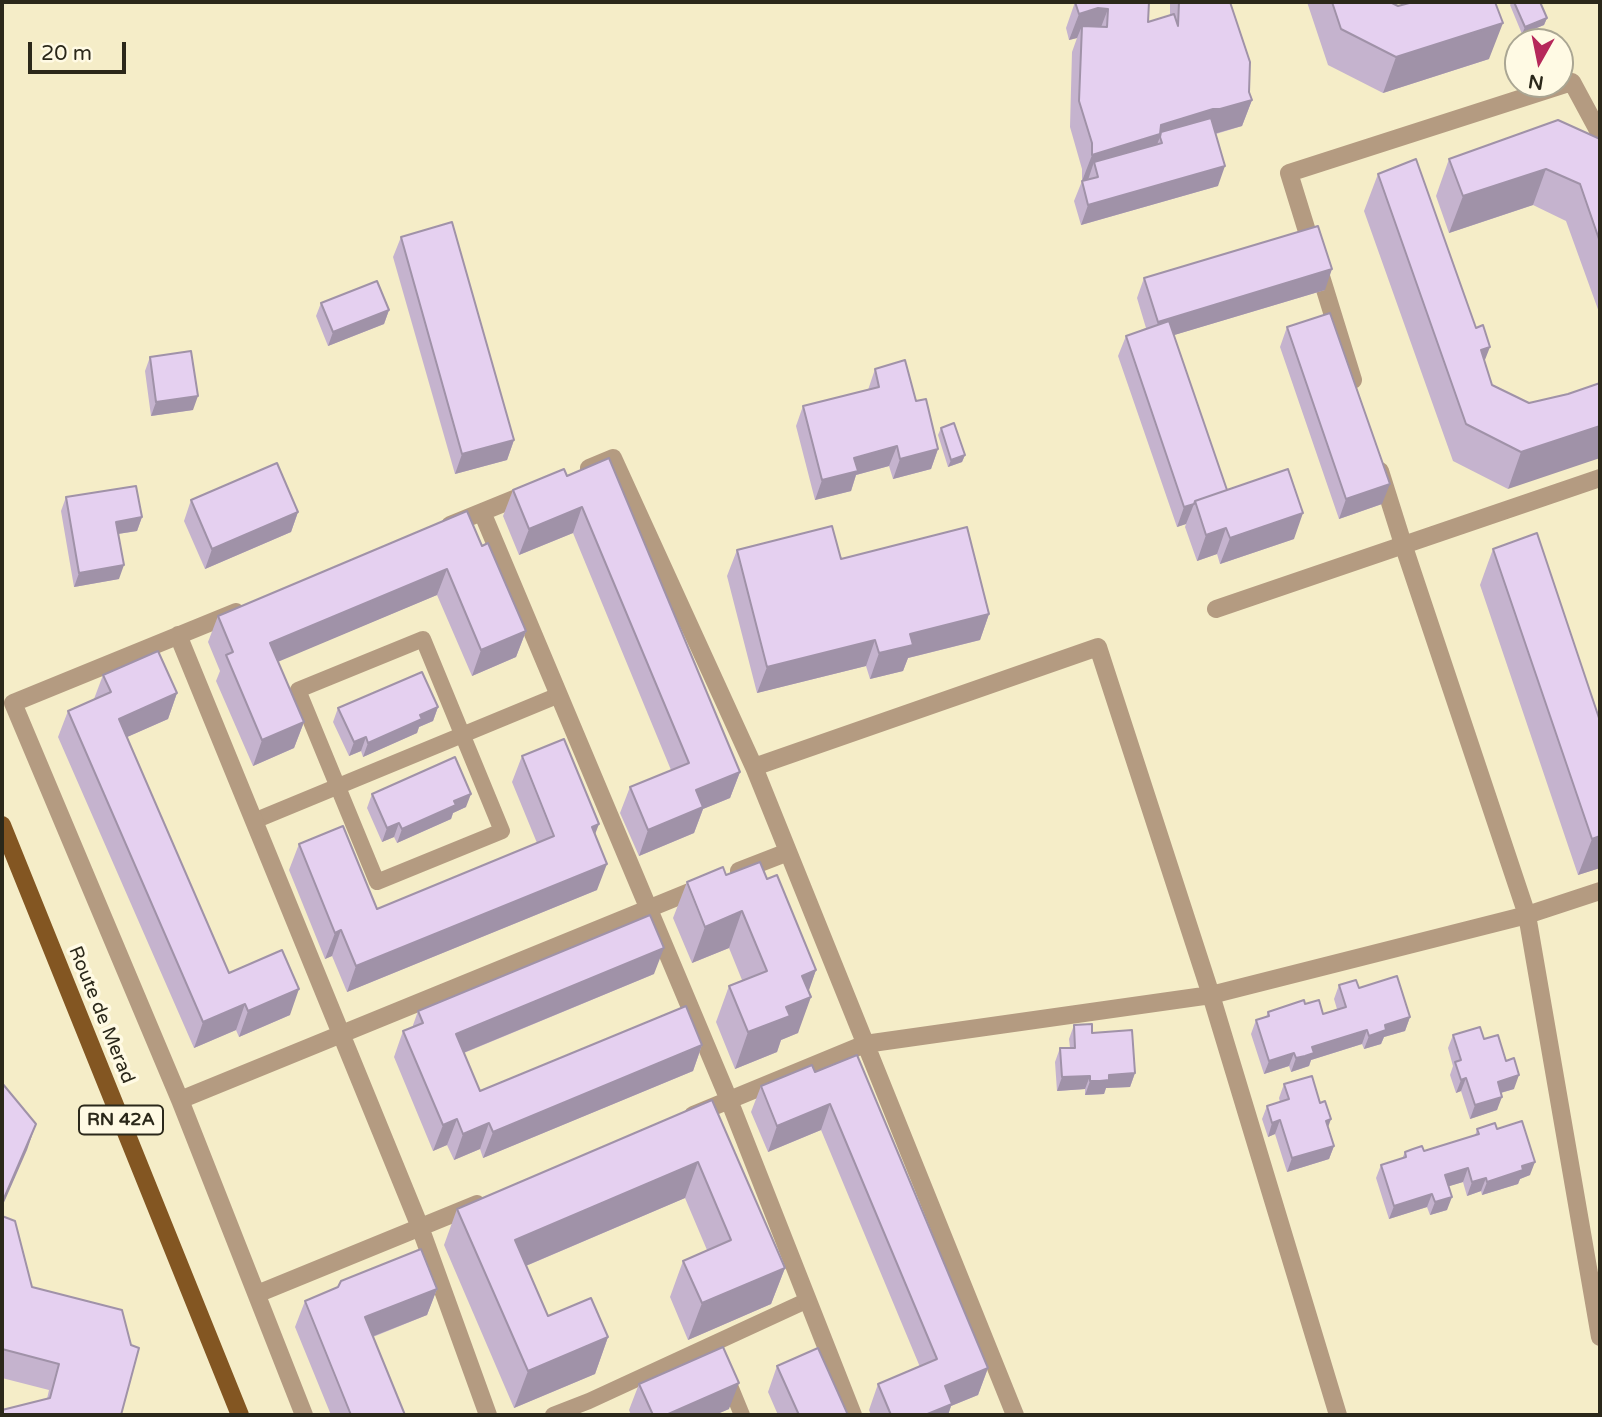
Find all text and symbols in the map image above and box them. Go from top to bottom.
scale bar [32,28,130,72]
north arrow [1504,28,1574,98]
text: 20 m [41,41,92,66]
text: N [1527,70,1545,94]
street label: Route de Merad [63,943,139,1087]
road number: RN 42A [79,1106,163,1134]

